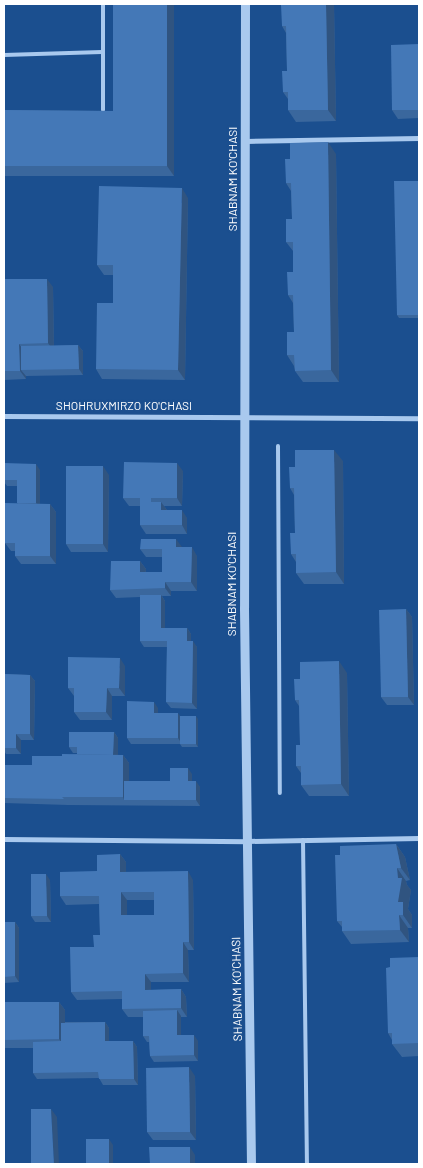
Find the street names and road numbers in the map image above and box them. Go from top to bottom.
street label: SHABNAM KO'CHASI [226,127,240,231]
street label: SHOHRUXMIRZO KO'CHASI [56,399,192,413]
street label: SHABNAM KO'CHASI [225,532,239,636]
street label: SHABNAM KO'CHASI [229,937,245,1041]

